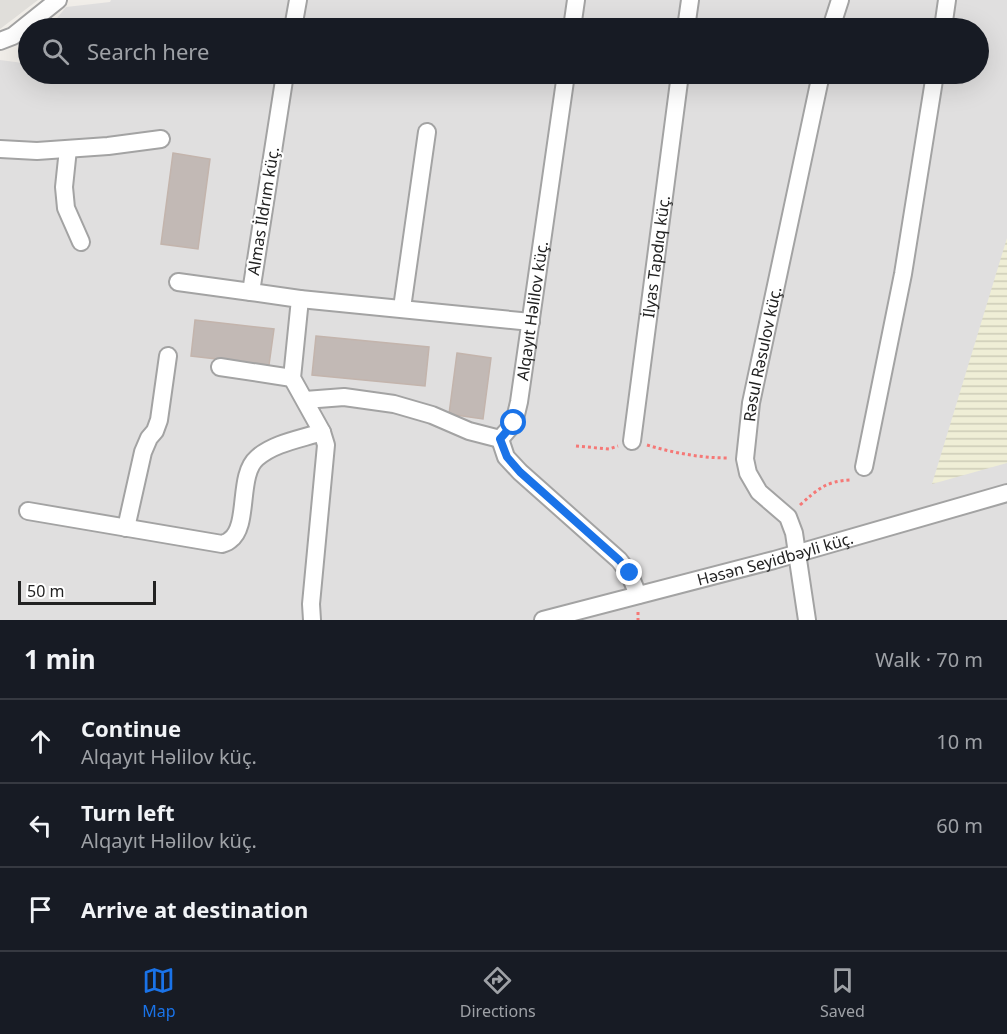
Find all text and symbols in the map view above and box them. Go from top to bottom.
search box [18,18,989,84]
icon: search [39,35,72,68]
text: Search here [87,36,209,66]
street label: Almas İldrım küç. [242,145,284,277]
street label: İlyas Tapdıq küç. [637,194,675,319]
street label: Alqayıt Həlilov küç. [511,239,553,382]
street label: Rəsul Rəsulov küç. [738,284,787,423]
route start [500,409,526,435]
street label: Həsən Seyidbəyli küç. [694,527,856,591]
route end [616,559,642,585]
scale bar [18,578,156,606]
text: 50 m [27,580,64,602]
text: 1 min [24,641,96,677]
text: Walk · 70 m [875,646,983,673]
text: Continue [81,713,181,743]
icon: ahead [24,725,57,758]
text: 10 m [936,728,983,755]
text: Alqayıt Həlilov küç. [81,743,257,770]
text: Turn left [81,797,175,827]
icon: left [24,809,57,842]
text: 60 m [936,812,983,839]
text: Alqayıt Həlilov küç. [81,827,257,854]
icon: arrive [24,893,57,926]
text: Arrive at destination [81,894,308,924]
tab: Map [142,964,175,1022]
tab: Directions [460,964,536,1022]
tab: Saved [820,964,865,1022]

